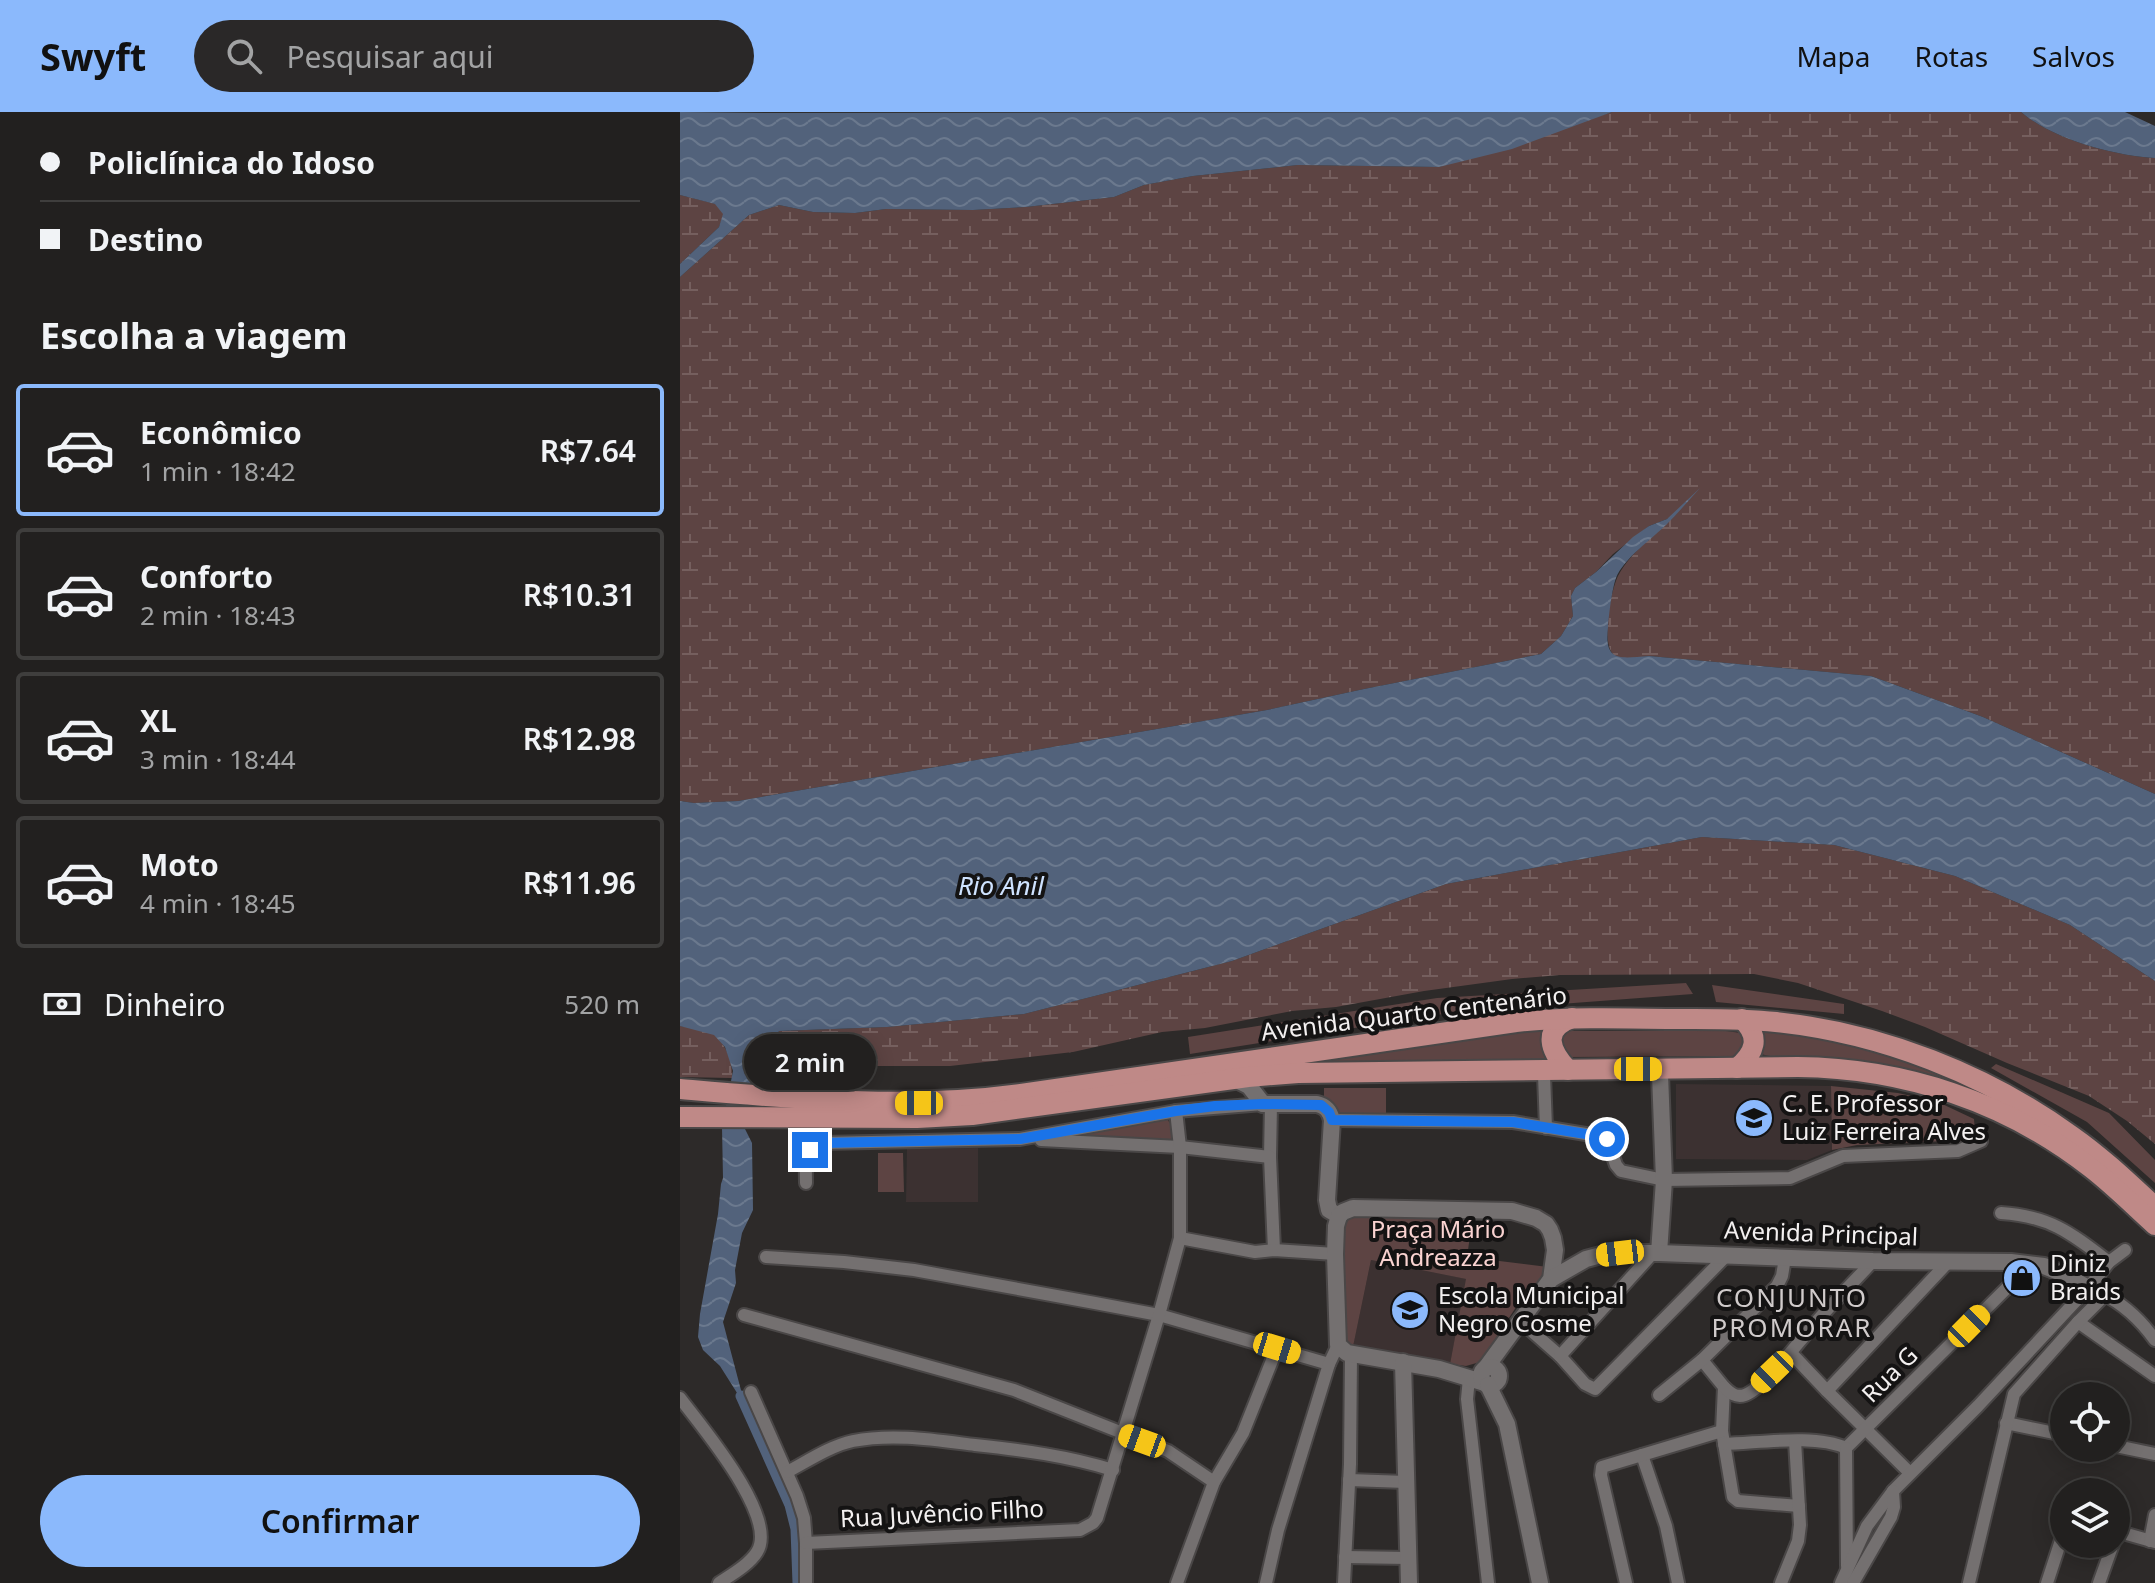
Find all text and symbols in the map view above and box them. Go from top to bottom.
search box [194,20,754,92]
text: Swyft [40,30,146,82]
icon: search [222,34,266,78]
text: Pesquisar aqui [286,36,494,77]
text: Mapa [1796,37,1871,75]
text: Rotas [1915,37,1988,75]
text: Salvos [2032,37,2115,75]
text: Policlínica do Idoso [88,142,375,183]
text: Destino [88,219,203,260]
text: Escolha a viagem [40,311,348,360]
text: Econômico [140,412,302,453]
icon: car [44,414,116,486]
text: R$7.64 [540,430,636,471]
text: 1 min · 18:42 [140,453,296,489]
text: Conforto [140,556,273,597]
icon: car [44,558,116,630]
text: R$10.31 [523,574,636,615]
text: 2 min · 18:43 [140,597,296,633]
text: XL [140,700,177,741]
icon: car [44,702,116,774]
text: R$12.98 [523,718,636,759]
text: 3 min · 18:44 [140,741,296,777]
text: Moto [140,844,219,885]
icon: car [44,846,116,918]
text: R$11.96 [523,862,636,903]
water label: Rio Anil [958,867,1045,903]
text: 4 min · 18:45 [140,885,296,921]
street label: Avenida Quarto Centenário [1259,977,1568,1048]
icon: cash [40,982,84,1026]
text: Dinheiro [104,984,225,1025]
text: 520 m [564,986,640,1022]
callout: 2 min [744,1034,876,1090]
text: 2 min [775,1044,845,1080]
car [1614,1057,1662,1081]
place label: C. E. Professor Luiz Ferreira Alves [1782,1086,1986,1147]
car [895,1091,943,1115]
school or university icon: C. E. Professor Luiz Ferreira Alves [1733,1097,1775,1139]
route start [1589,1121,1625,1157]
route end [792,1132,828,1168]
park label: Praça Mário Andreazza [1371,1212,1505,1273]
street label: Avenida Principal [1723,1213,1919,1252]
car [1595,1238,1645,1268]
place label: Diniz Braids [2050,1246,2121,1307]
shop icon: Diniz Braids [2001,1257,2043,1299]
place label: Escola Municipal Negro Cosme [1438,1278,1625,1339]
district label: CONJUNTO PROMORAR [1711,1279,1873,1345]
school or university icon: Escola Municipal Negro Cosme [1389,1289,1431,1331]
car [1944,1301,1994,1351]
car [1251,1330,1303,1366]
street label: Rua G [1854,1339,1924,1409]
car [1746,1347,1798,1397]
map controls [2050,1382,2130,1558]
button: locate [2050,1382,2130,1462]
car [1115,1422,1169,1460]
button: Confirmar [40,1475,640,1567]
button: layers [2050,1478,2130,1558]
street label: Rua Juvêncio Filho [839,1491,1045,1534]

